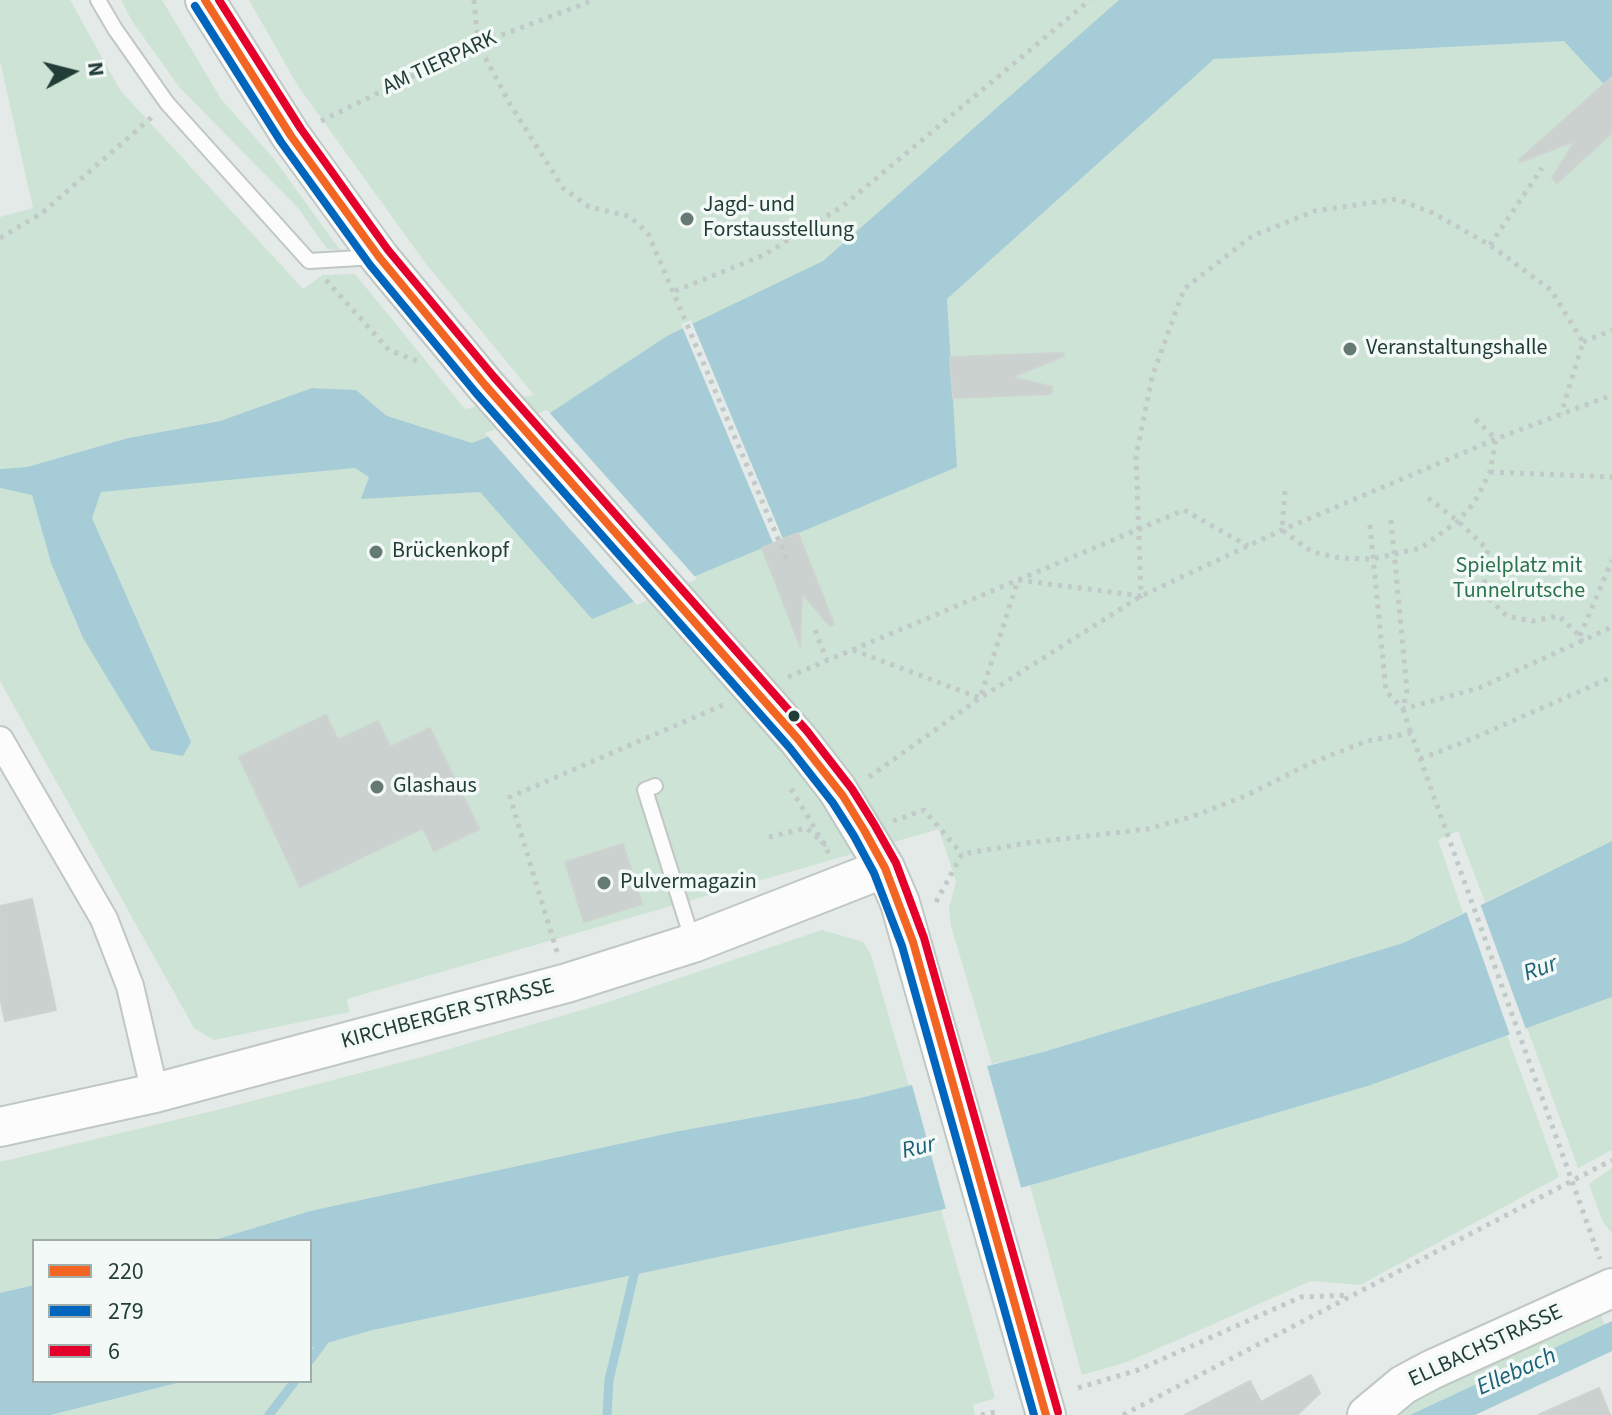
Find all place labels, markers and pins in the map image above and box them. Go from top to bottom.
place label: Jagd- und Forstausstellung [703,193,854,244]
marker: Jagd- und Forstausstellung [678,210,696,228]
place label: Veranstaltungshalle [1366,336,1548,362]
marker: Veranstaltungshalle [1341,340,1359,358]
place label: Brückenkopf [392,539,509,565]
marker: Brückenkopf [367,543,385,561]
unlabelled marker [786,708,802,724]
place label: Glashaus [393,774,477,800]
marker: Glashaus [368,778,386,796]
place label: Pulvermagazin [620,870,757,896]
marker: Pulvermagazin [595,874,613,892]

